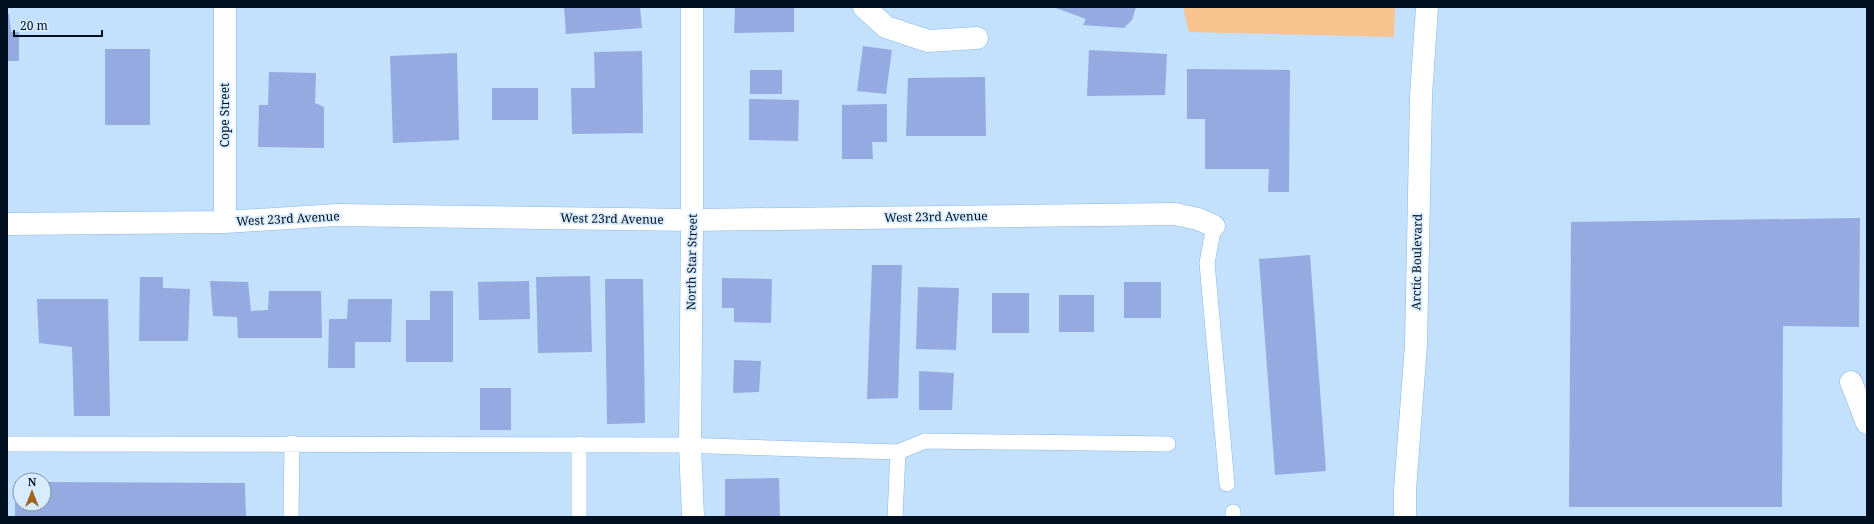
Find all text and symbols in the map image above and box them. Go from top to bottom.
scale bar [14,12,102,38]
text: 20 m [20,17,48,34]
street label: Cope Street [216,83,233,147]
street label: West 23rd Avenue [236,207,340,230]
street label: West 23rd Avenue [884,207,988,226]
street label: West 23rd Avenue [560,209,664,228]
street label: Arctic Boulevard [1407,213,1426,310]
street label: North Star Street [682,214,701,310]
north arrow [12,472,52,512]
text: N [28,474,37,489]

